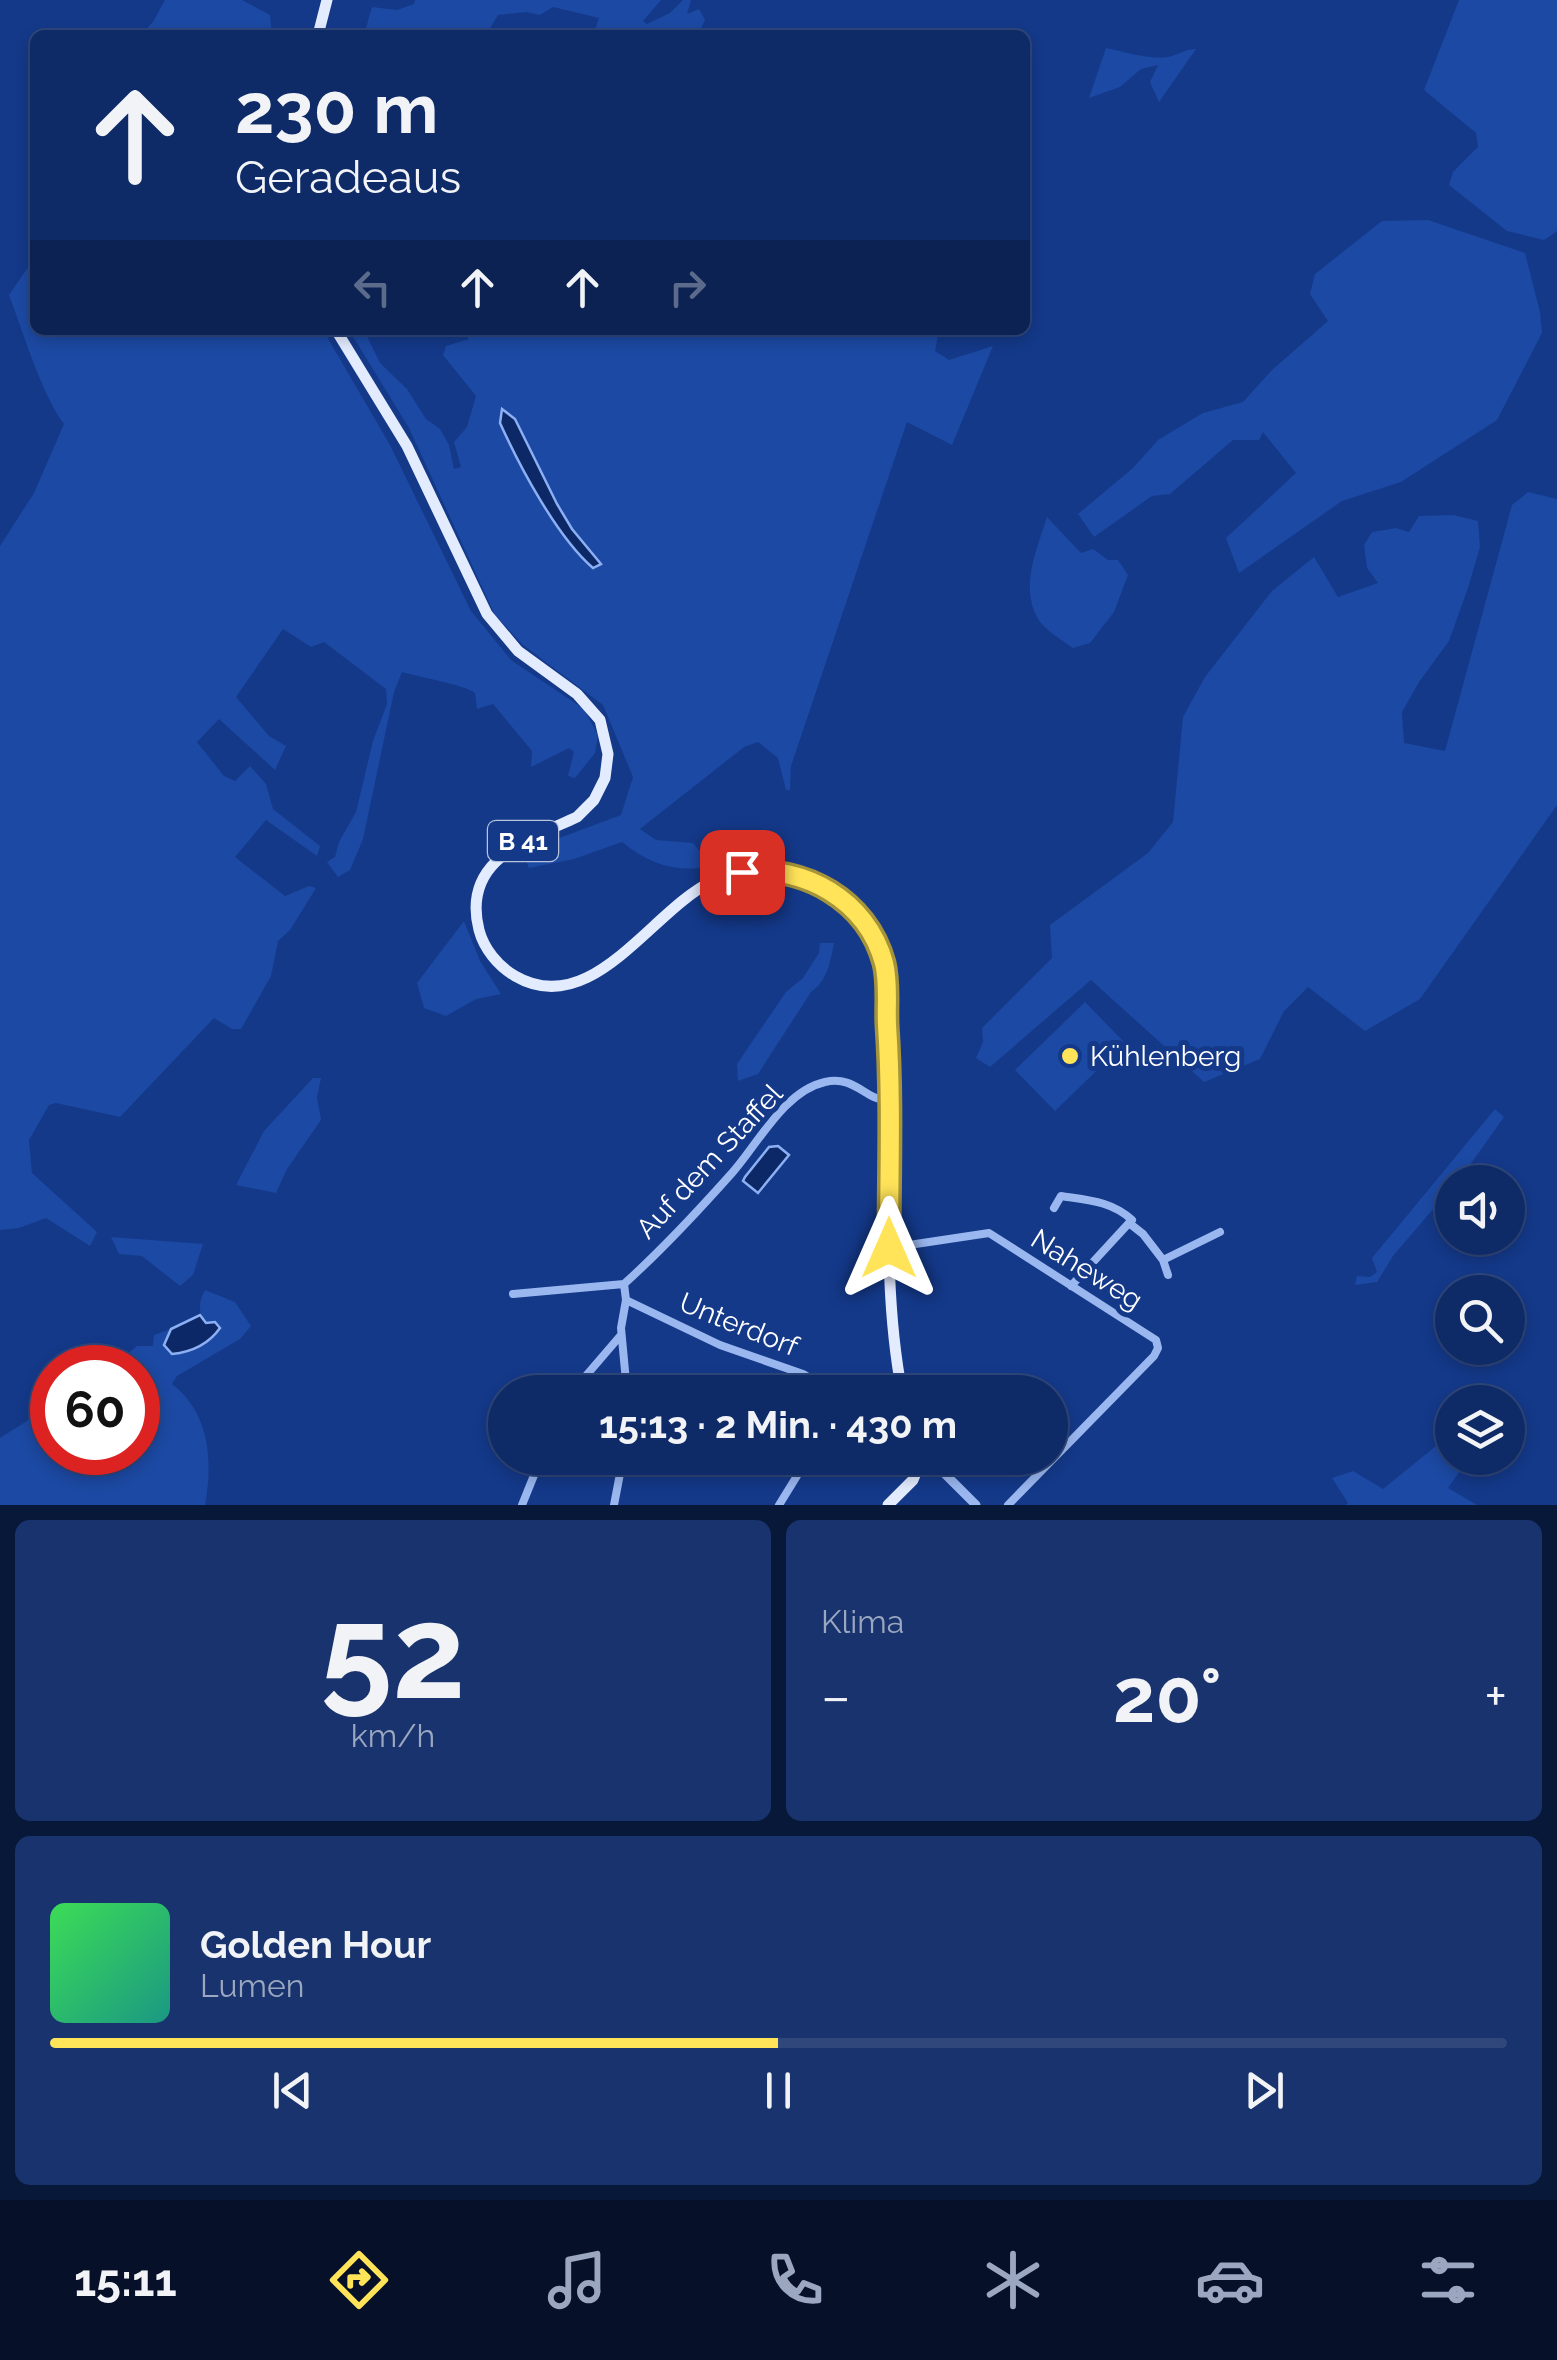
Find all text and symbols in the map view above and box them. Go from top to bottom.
text: 230 m [235,67,439,149]
icon: ahead [70,70,200,200]
text: Geradeaus [235,151,461,204]
icon: left [345,260,400,315]
icon: ahead [450,260,505,315]
icon: ahead [555,260,610,315]
icon: right [660,260,715,315]
road number: B 41 [488,821,558,861]
pin [700,830,785,915]
icon: arrive [715,845,770,900]
place label: Kühlenberg [1090,1040,1241,1073]
marker: Kühlenberg [1059,1045,1081,1067]
street label: Auf dem Staffel [629,1077,790,1245]
map controls [1435,1165,1525,1475]
button: sound [1435,1165,1525,1255]
position arrow [837,1196,941,1300]
street label: Naheweg [1025,1222,1149,1317]
button: search [1435,1275,1525,1365]
street label: Unterdorf [675,1286,805,1364]
speed limit sign: 60 [30,1345,160,1475]
button: layers [1435,1385,1525,1475]
text: 15:13 · 2 Min. · 430 m [599,1402,957,1447]
text: 52 [320,1576,466,1728]
text: Klima [821,1603,904,1640]
text: 20° [1113,1651,1222,1740]
text: − [821,1664,851,1729]
text: + [1484,1664,1507,1729]
text: km/h [351,1717,435,1754]
text: Golden Hour [200,1922,431,1967]
text: Lumen [200,1967,304,2004]
icon: previous [265,2063,320,2118]
icon: pause [751,2063,806,2118]
icon: next [1237,2063,1292,2118]
icon: directions [324,2245,394,2315]
icon: music [542,2245,612,2315]
icon: phone [760,2245,830,2315]
icon: climate [978,2245,1048,2315]
icon: car [1195,2245,1265,2315]
icon: filters [1413,2245,1483,2315]
text: 15:11 [74,2254,177,2307]

